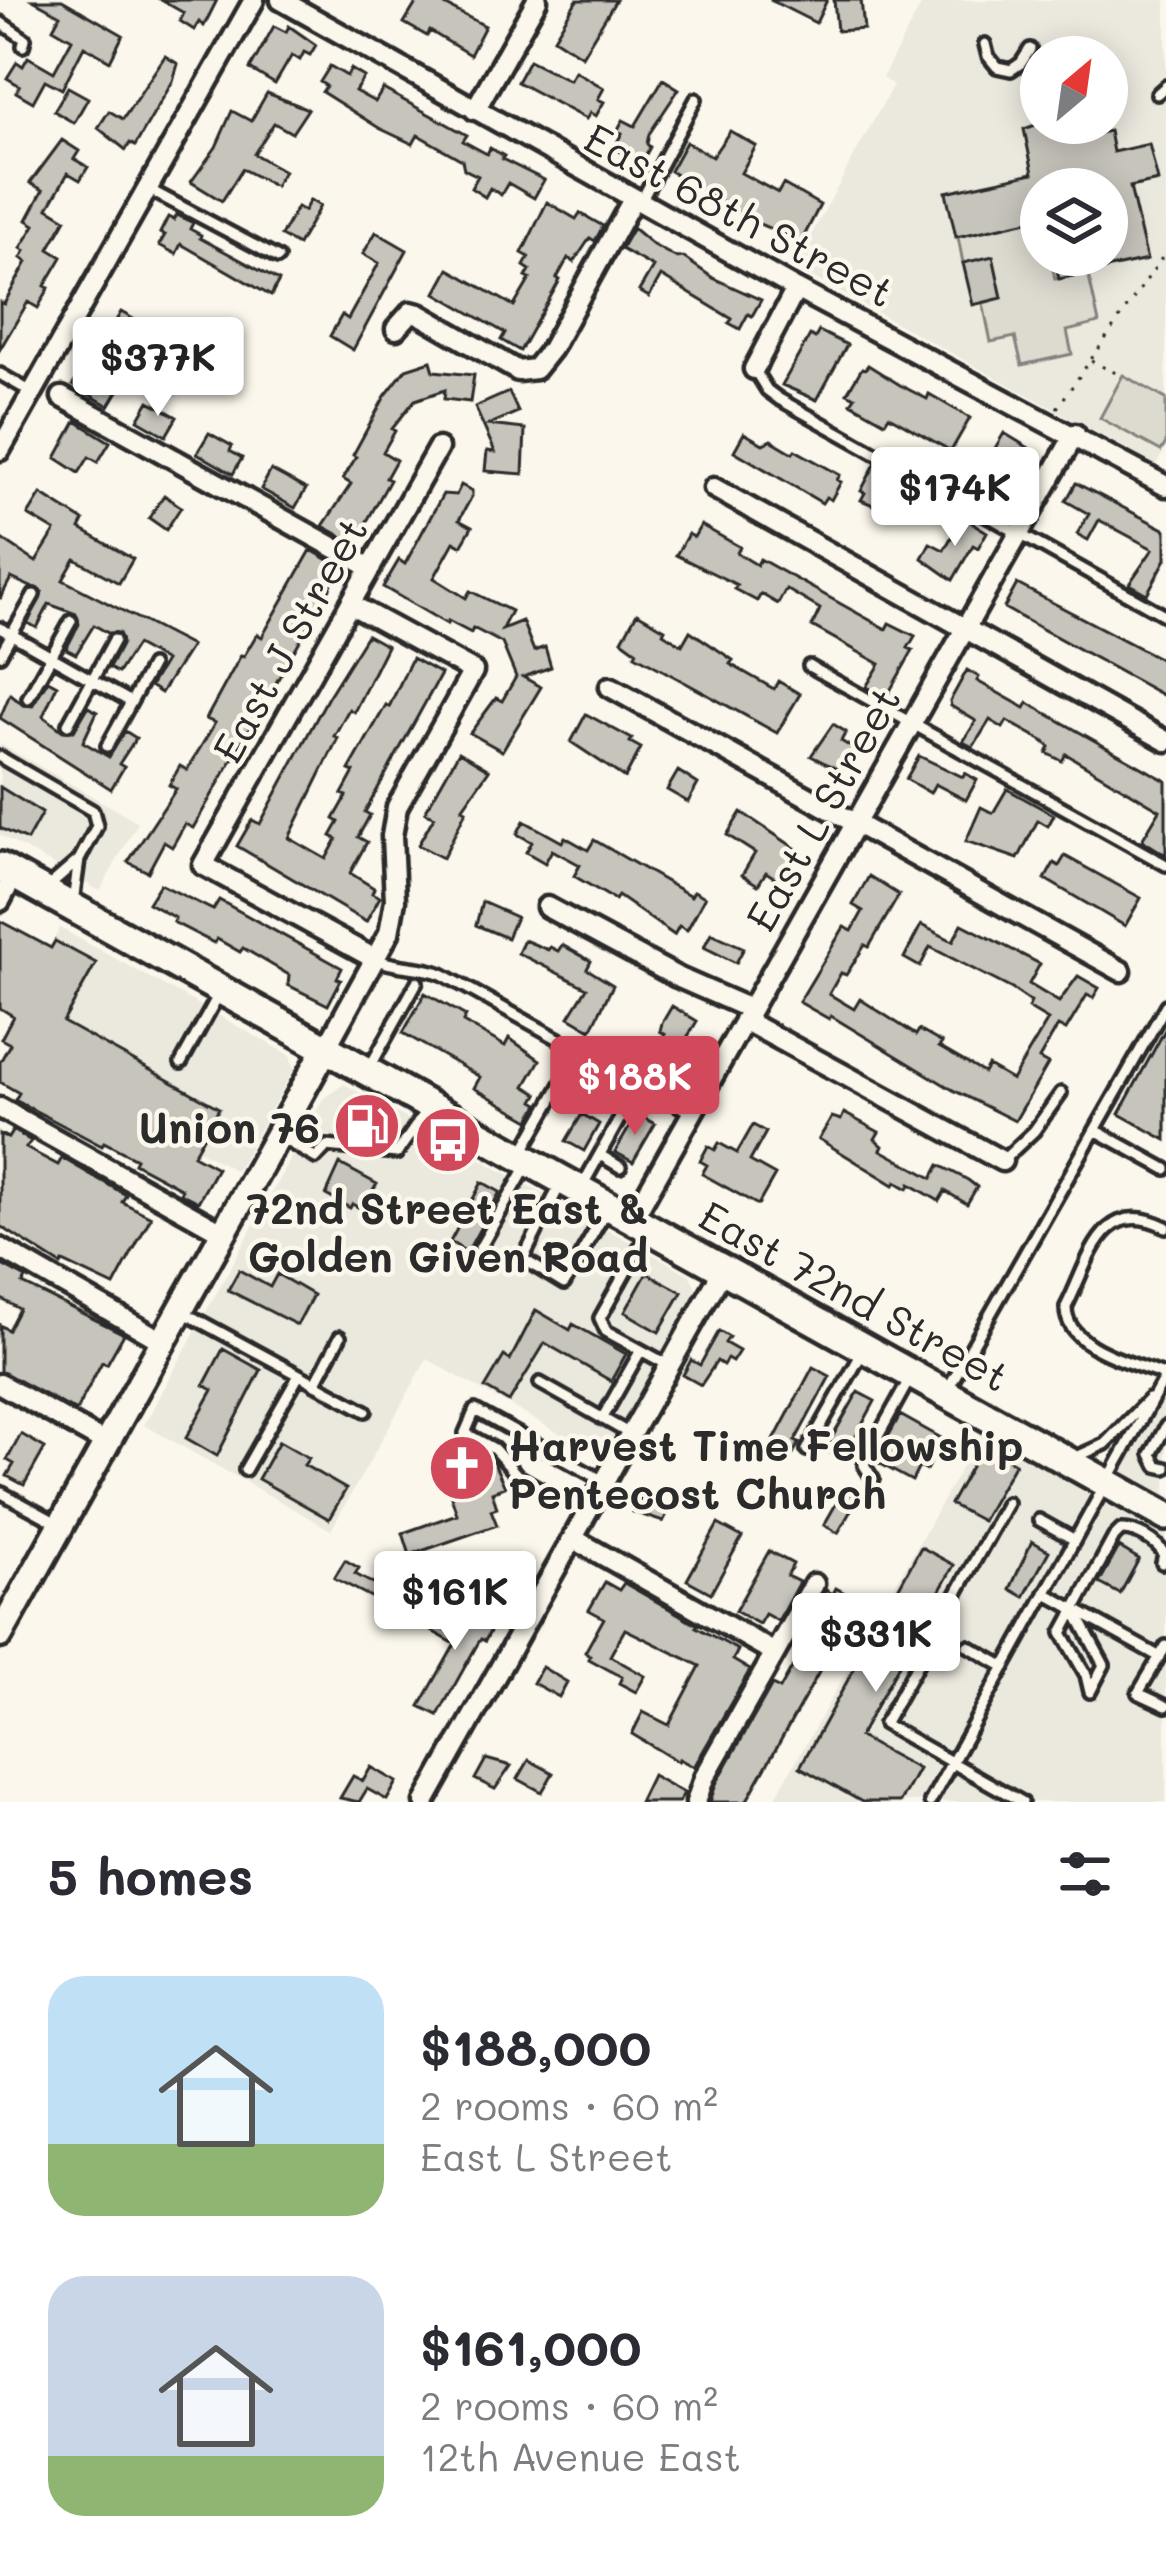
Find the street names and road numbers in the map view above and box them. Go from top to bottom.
street label: East 68th Street [576,109,904,319]
street label: East J Street [199,506,379,772]
street label: East L Street [732,676,912,940]
street label: East 72nd Street [690,1187,1020,1403]

